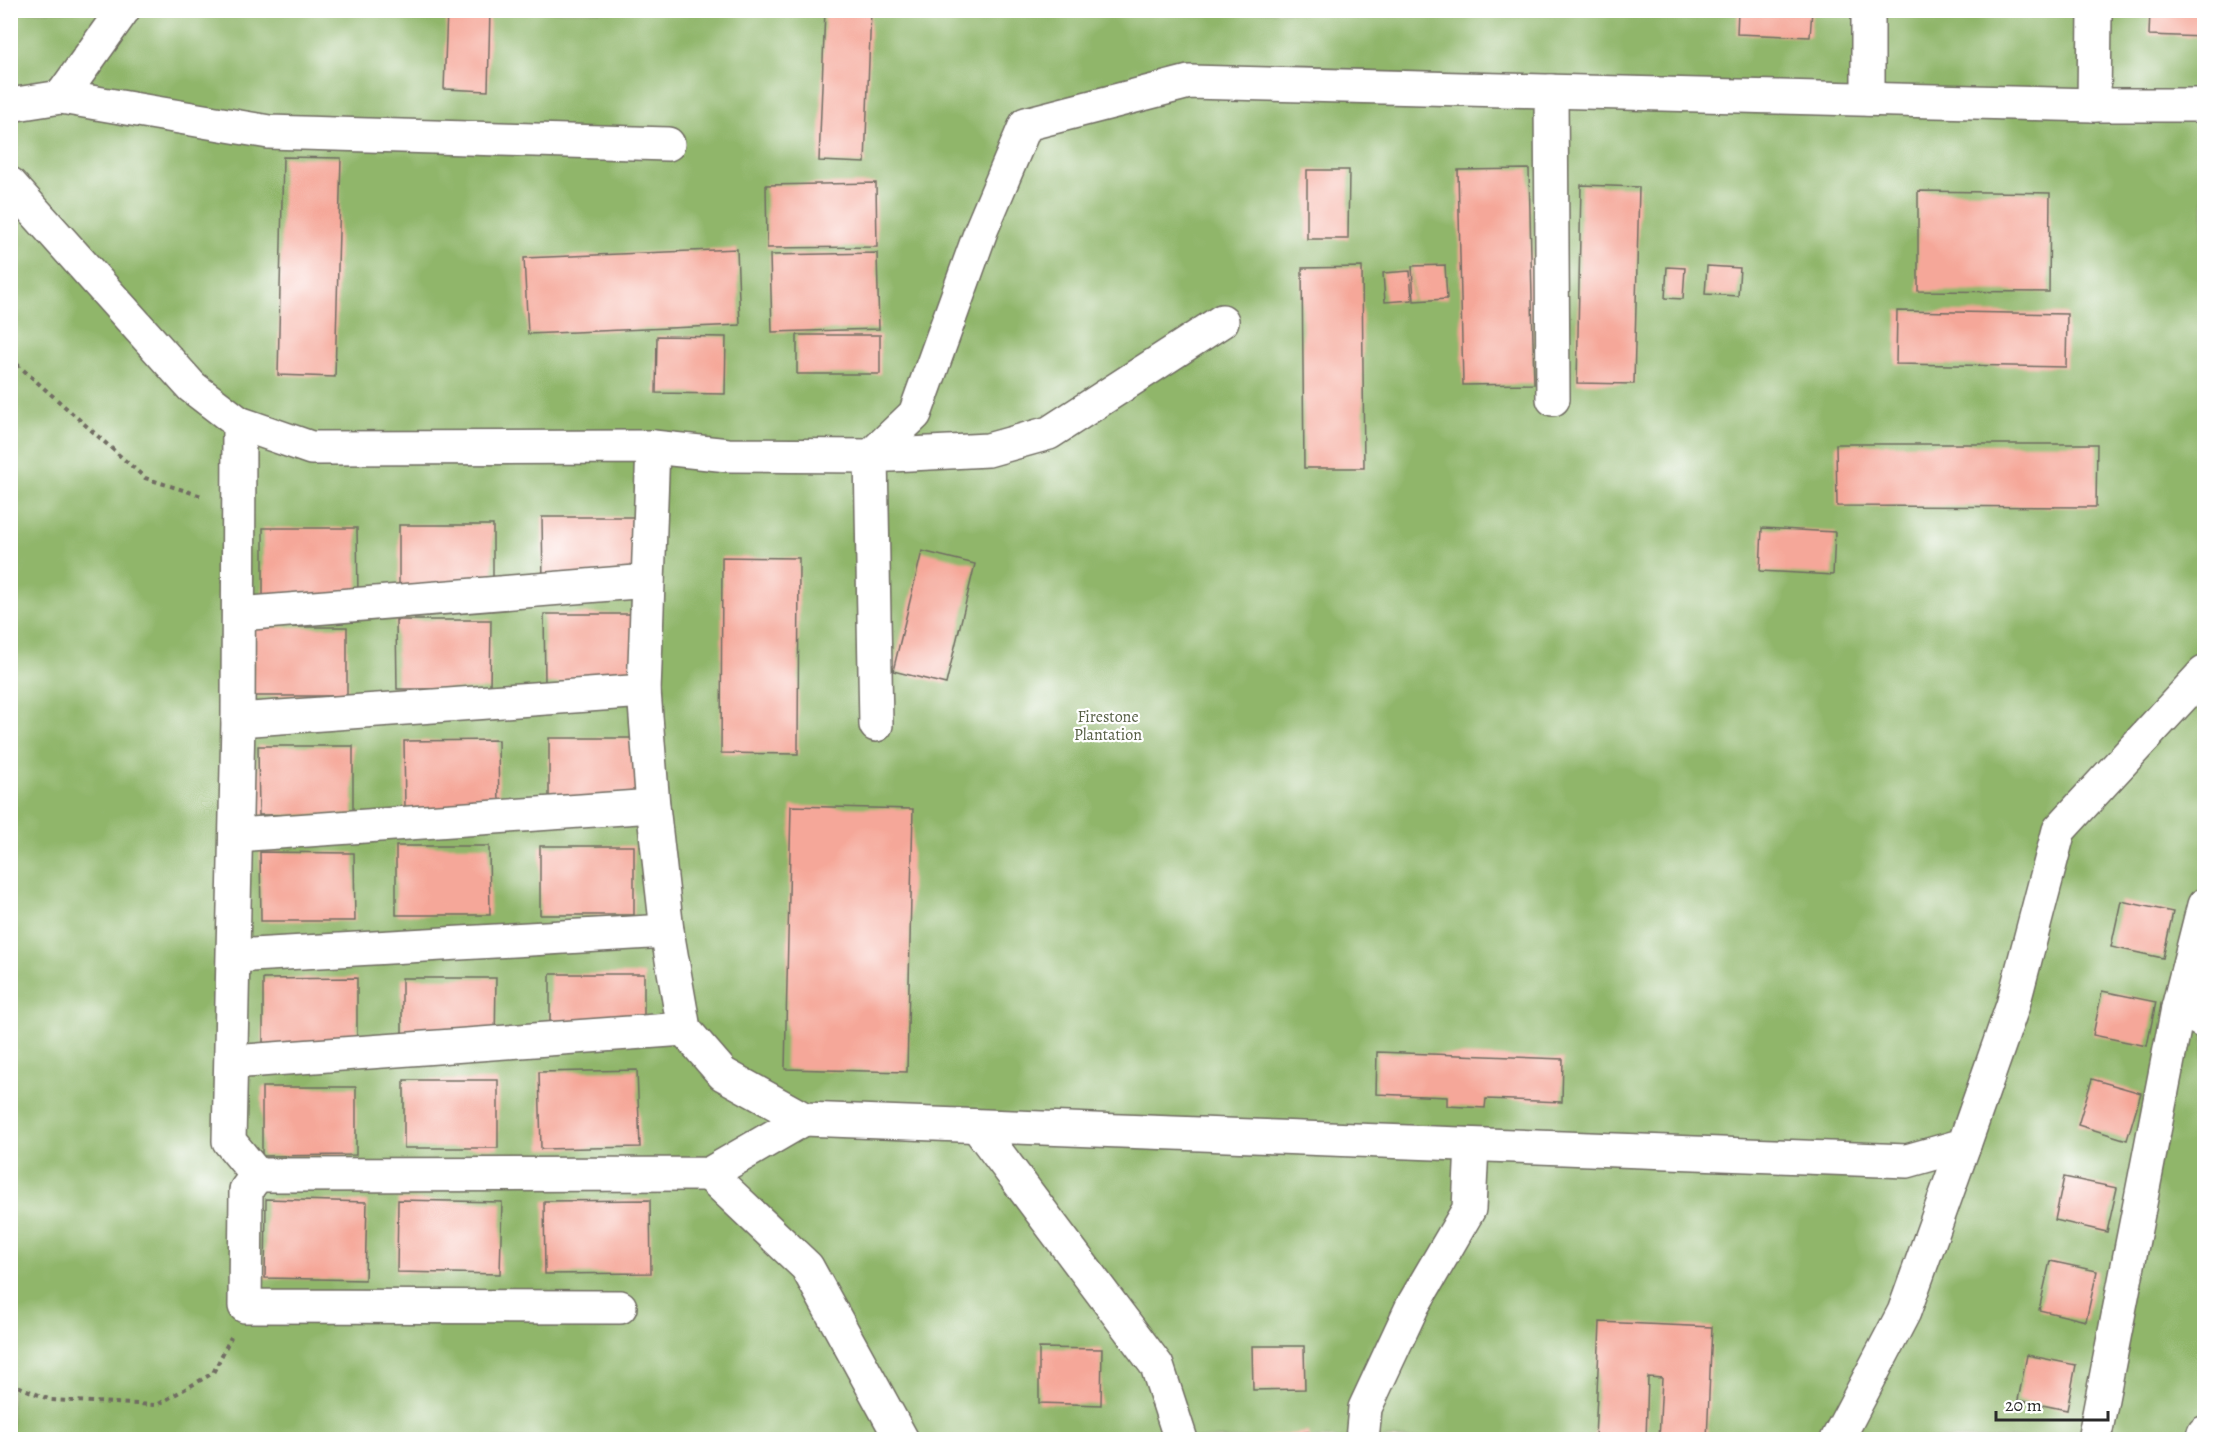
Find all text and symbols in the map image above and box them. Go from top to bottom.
park label: Firestone Plantation [1074,706,1142,746]
scale bar [1996,1384,2108,1422]
text: 20 m [2005,1393,2042,1417]

